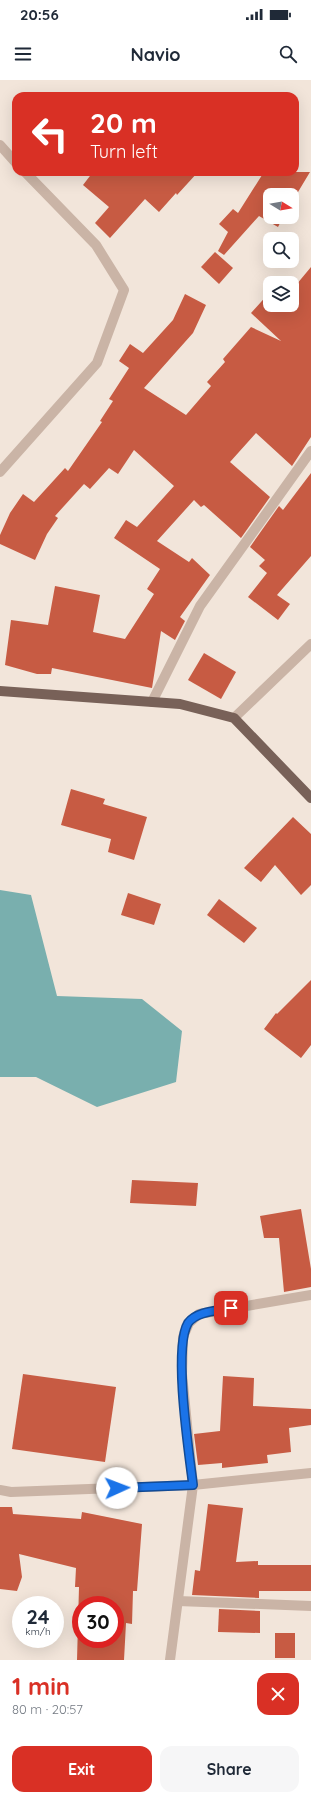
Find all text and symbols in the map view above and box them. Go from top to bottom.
text: 20:56 [20,5,59,24]
icon: menu [12,43,34,65]
text: Navio [131,43,180,66]
icon: search [277,43,299,65]
text: 20 m [90,105,157,140]
icon: left [24,108,76,160]
text: Turn left [90,140,158,163]
north arrow [263,188,299,224]
map controls [263,188,299,312]
button: search [263,232,299,268]
button: layers [263,276,299,312]
pin [214,1291,248,1325]
icon: arrive [220,1297,242,1319]
position arrow [96,1467,138,1509]
speed limit sign: 30 [72,1596,124,1648]
text: 24 [26,1604,50,1629]
text: km/h [25,1625,51,1638]
text: 1 min [12,1671,70,1701]
button: close [257,1673,299,1715]
text: 80 m · 20:57 [12,1701,83,1717]
button: Exit [12,1746,152,1792]
button: Share [160,1746,299,1792]

